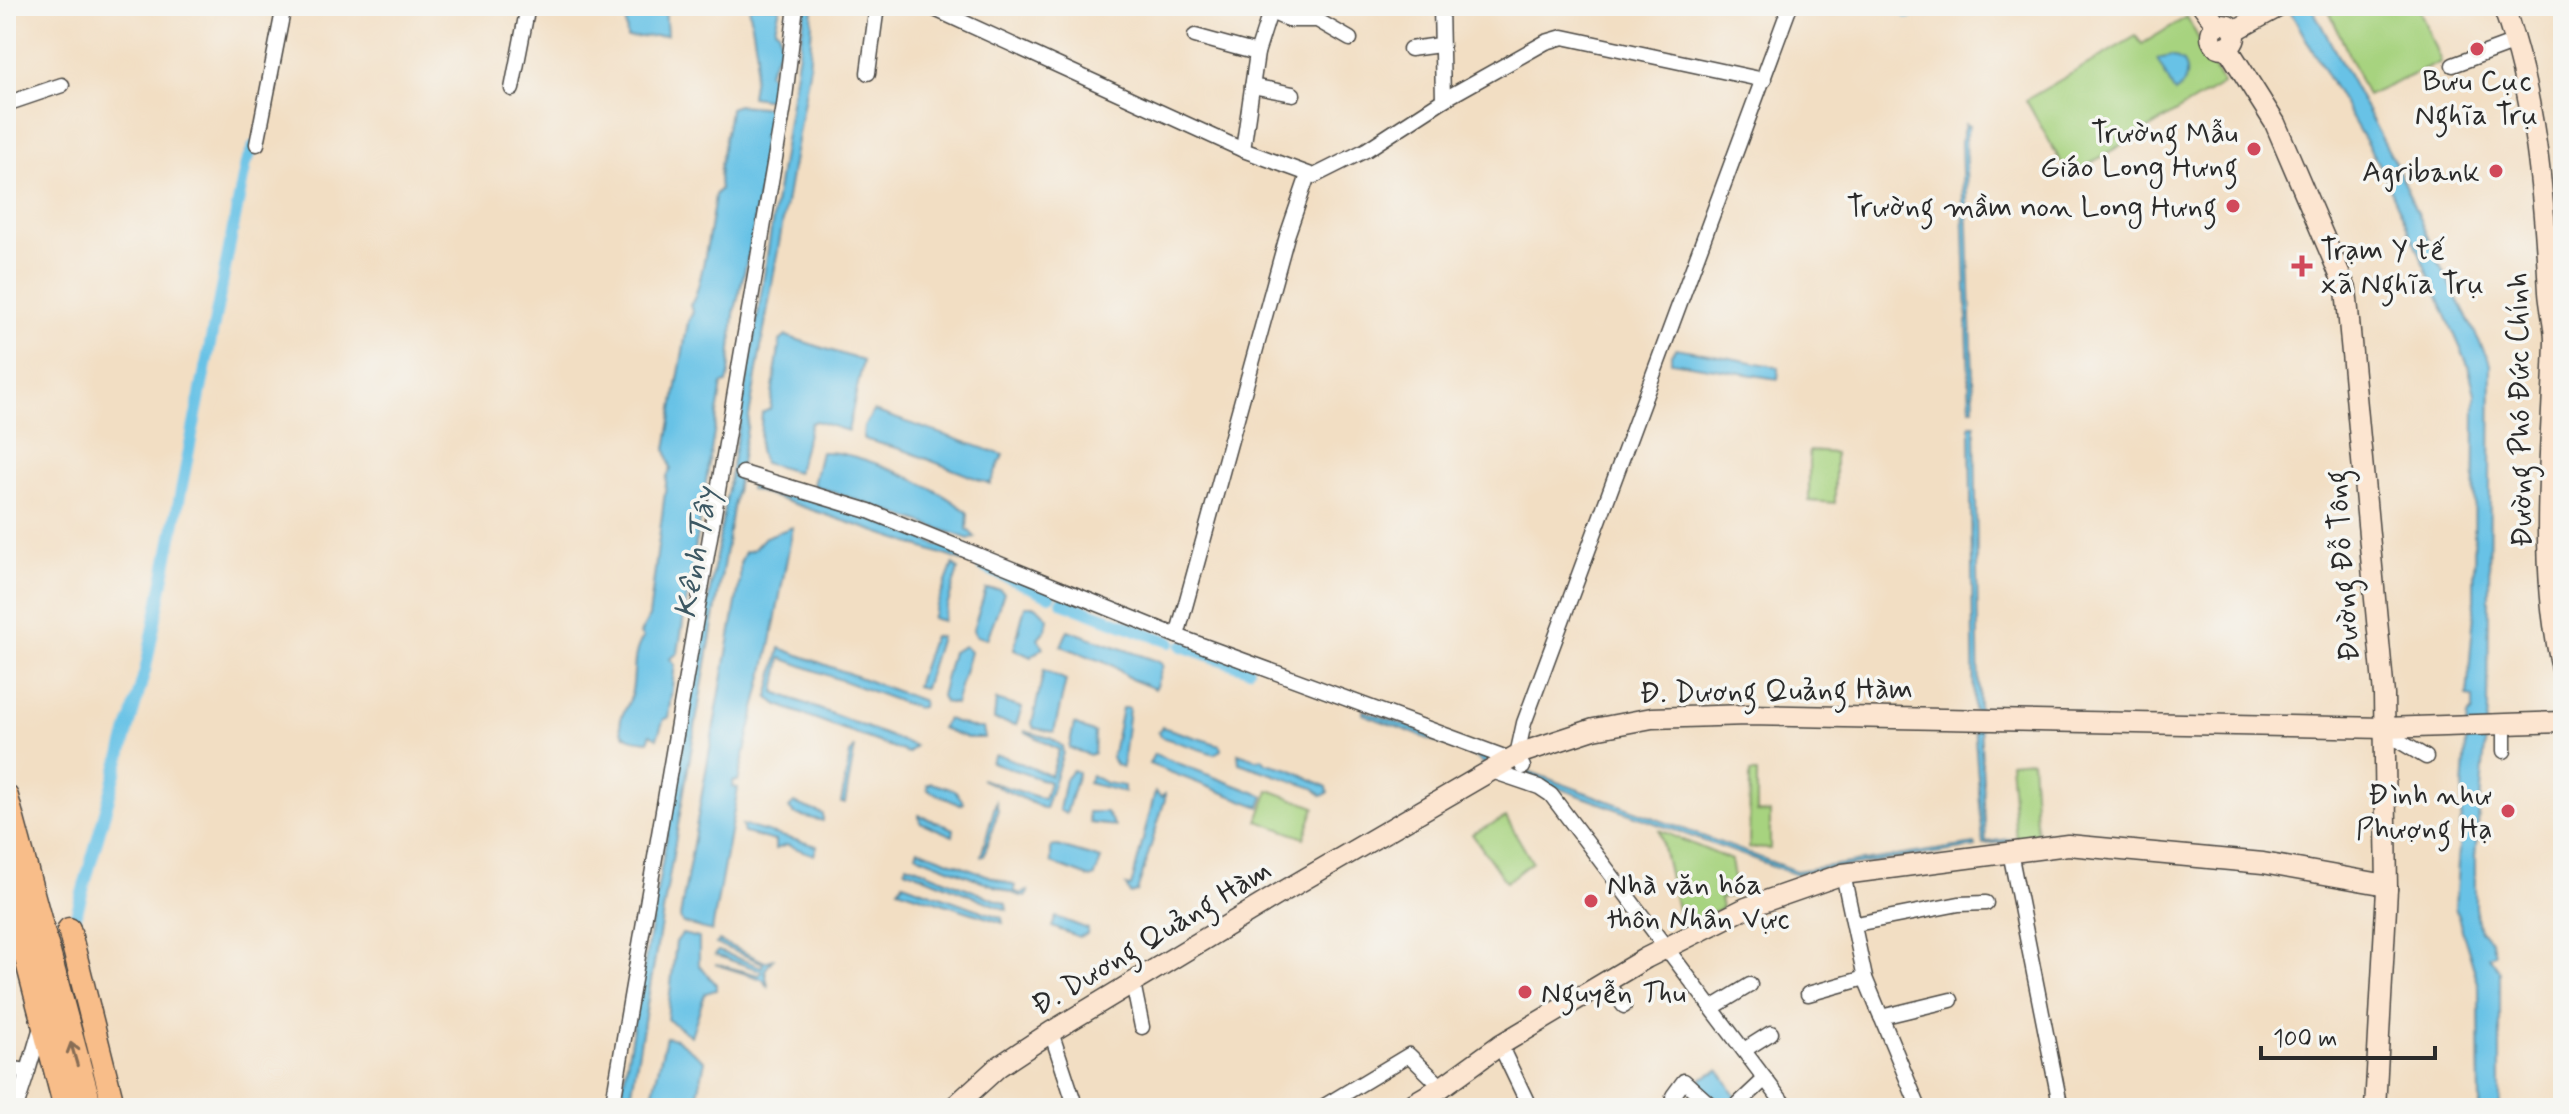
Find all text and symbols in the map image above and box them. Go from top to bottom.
marker: Bưu Cục Nghĩa Trụ [2468,40,2486,58]
place label: Bưu Cục Nghĩa Trụ [2415,62,2539,138]
place label: Trường Mẫu Giáo Long Hưng [2040,114,2238,190]
marker: Trường Mẫu Giáo Long Hưng [2245,140,2263,158]
place label: Agribank [2362,153,2480,192]
marker: Agribank [2487,162,2505,180]
place label: Trường mầm non Long Hưng [1847,188,2217,230]
marker: Trường mầm non Long Hưng [2224,197,2242,215]
place label: Trạm Y tế xã Nghĩa Trụ [2320,231,2485,307]
marker: Trạm Y tế xã Nghĩa Trụ [2291,255,2313,277]
street label: Đường Phó Đức Chính [2499,272,2545,548]
street label: Đường Đỗ Tông [2317,469,2373,663]
water label: Kênh Tây [665,483,729,622]
street label: Đ. Dương Quảng Hàm [1639,670,1913,716]
place label: Đình như Phượng Hạ [2356,776,2492,852]
marker: Đình như Phượng Hạ [2499,802,2517,820]
street label: Đ. Dương Quảng Hàm [1024,851,1281,1028]
place label: Nhà văn hóa thôn Nhân Vực [1607,866,1790,939]
marker: Nhà văn hóa thôn Nhân Vực [1582,892,1600,910]
place label: Nguyễn Thu [1541,974,1686,1016]
marker: Nguyễn Thu [1516,983,1534,1001]
scale bar [2261,1010,2435,1060]
text: 100 m [2273,1024,2337,1055]
one-way arrow [66,1041,81,1067]

